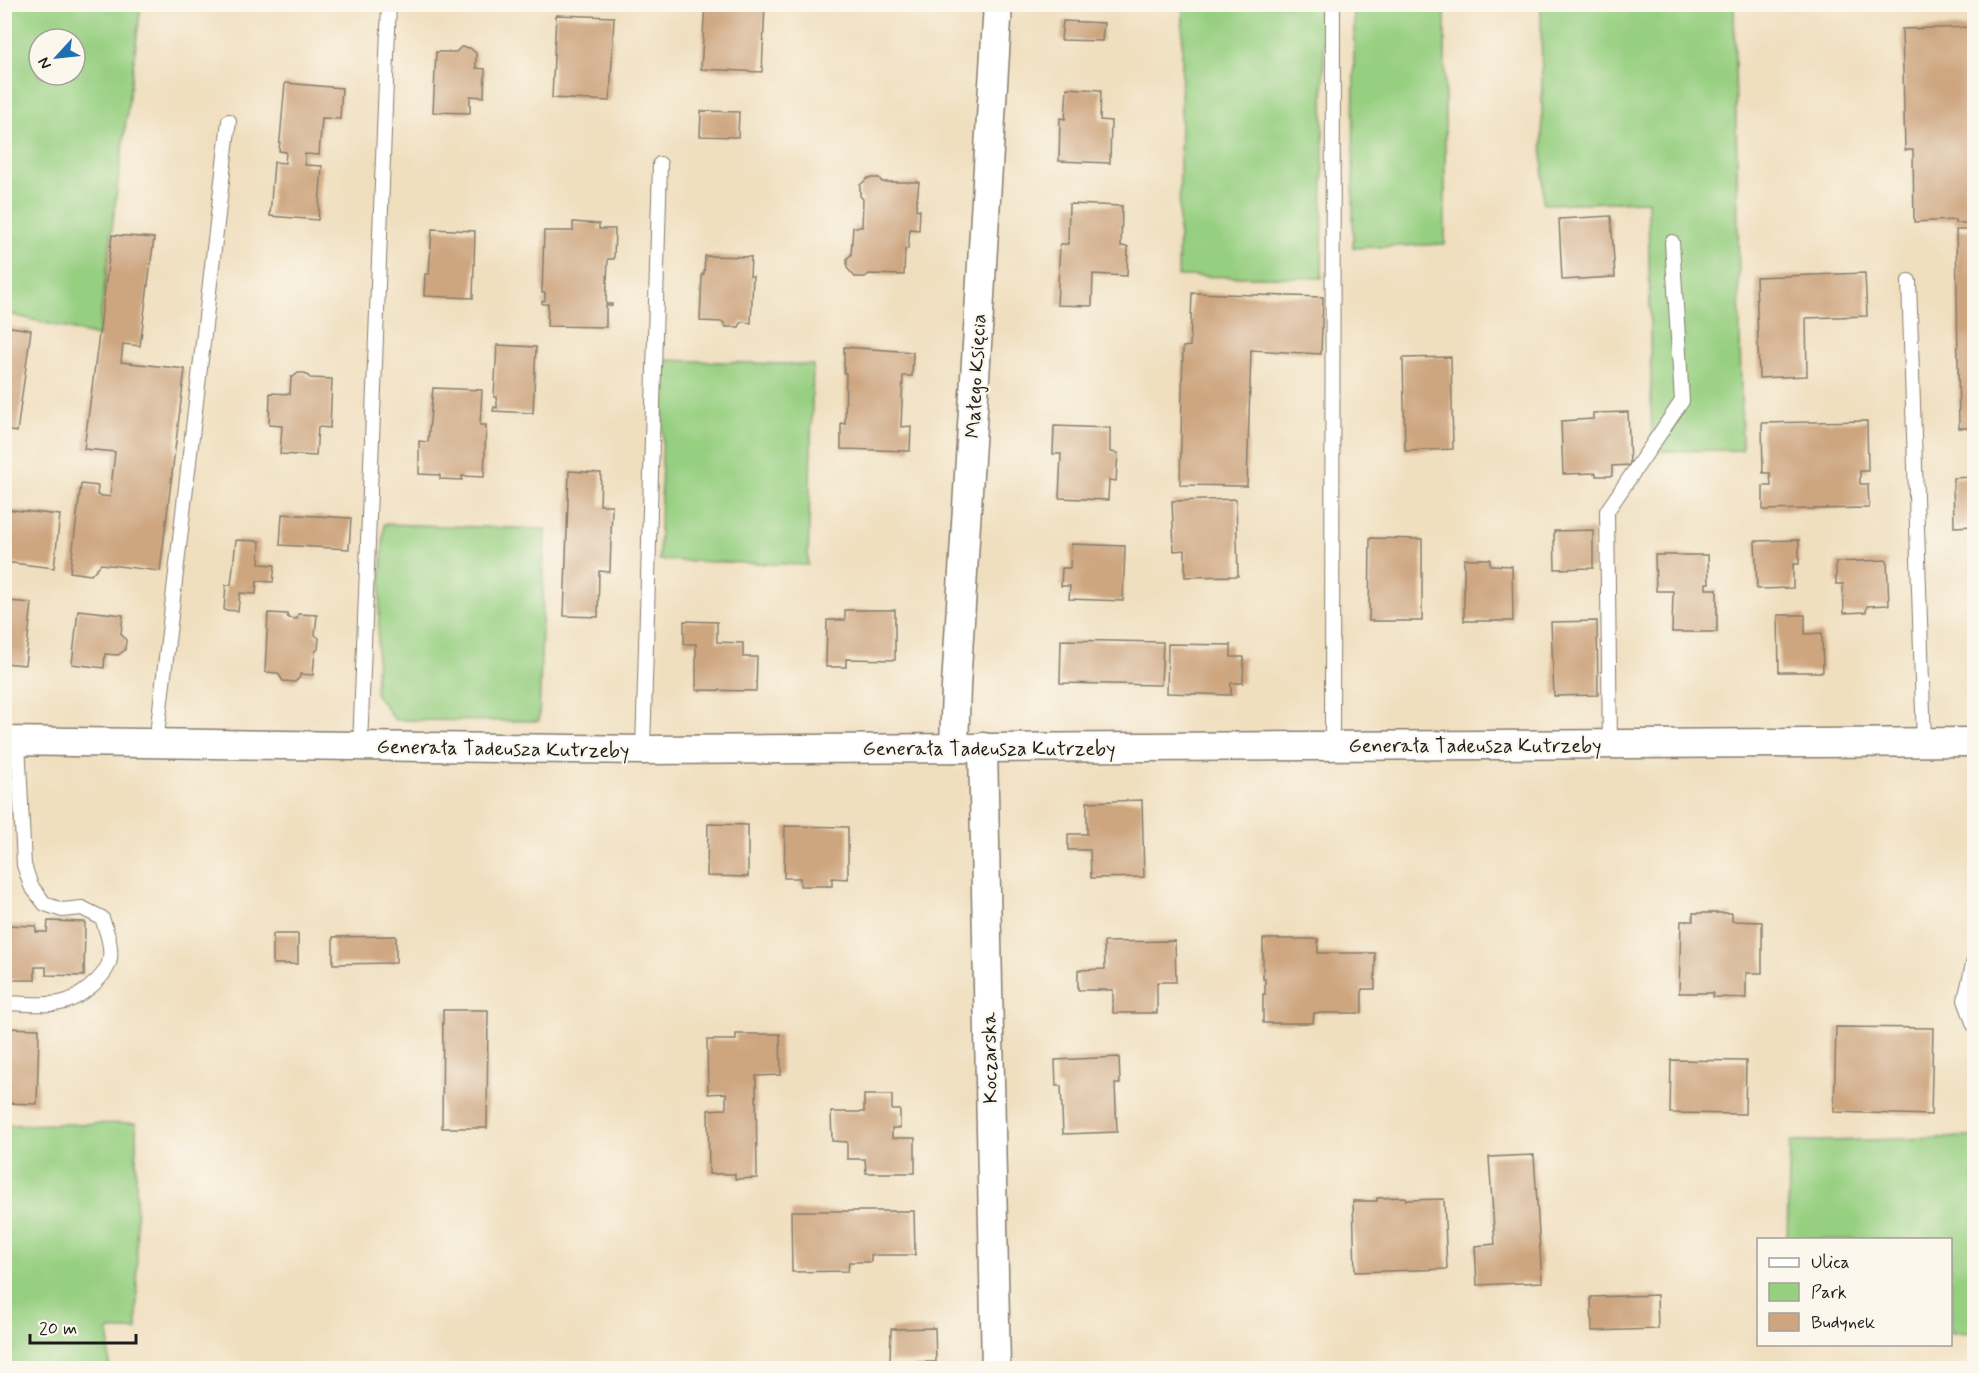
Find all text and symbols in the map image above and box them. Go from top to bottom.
north arrow [27,27,87,87]
text: N [33,54,57,73]
street label: Małego Księcia [960,313,993,439]
street label: Generała Tadeusza Kutrzeby [1349,733,1601,760]
street label: Generała Tadeusza Kutrzeby [376,734,630,765]
street label: Generała Tadeusza Kutrzeby [863,736,1115,763]
street label: Koczarska [976,1011,1005,1104]
legend [1757,1238,1952,1346]
text: Ulica [1811,1251,1850,1275]
text: Park [1811,1281,1847,1305]
scale bar [30,1307,136,1345]
text: Budynek [1811,1311,1875,1335]
text: 20 m [39,1317,77,1341]

